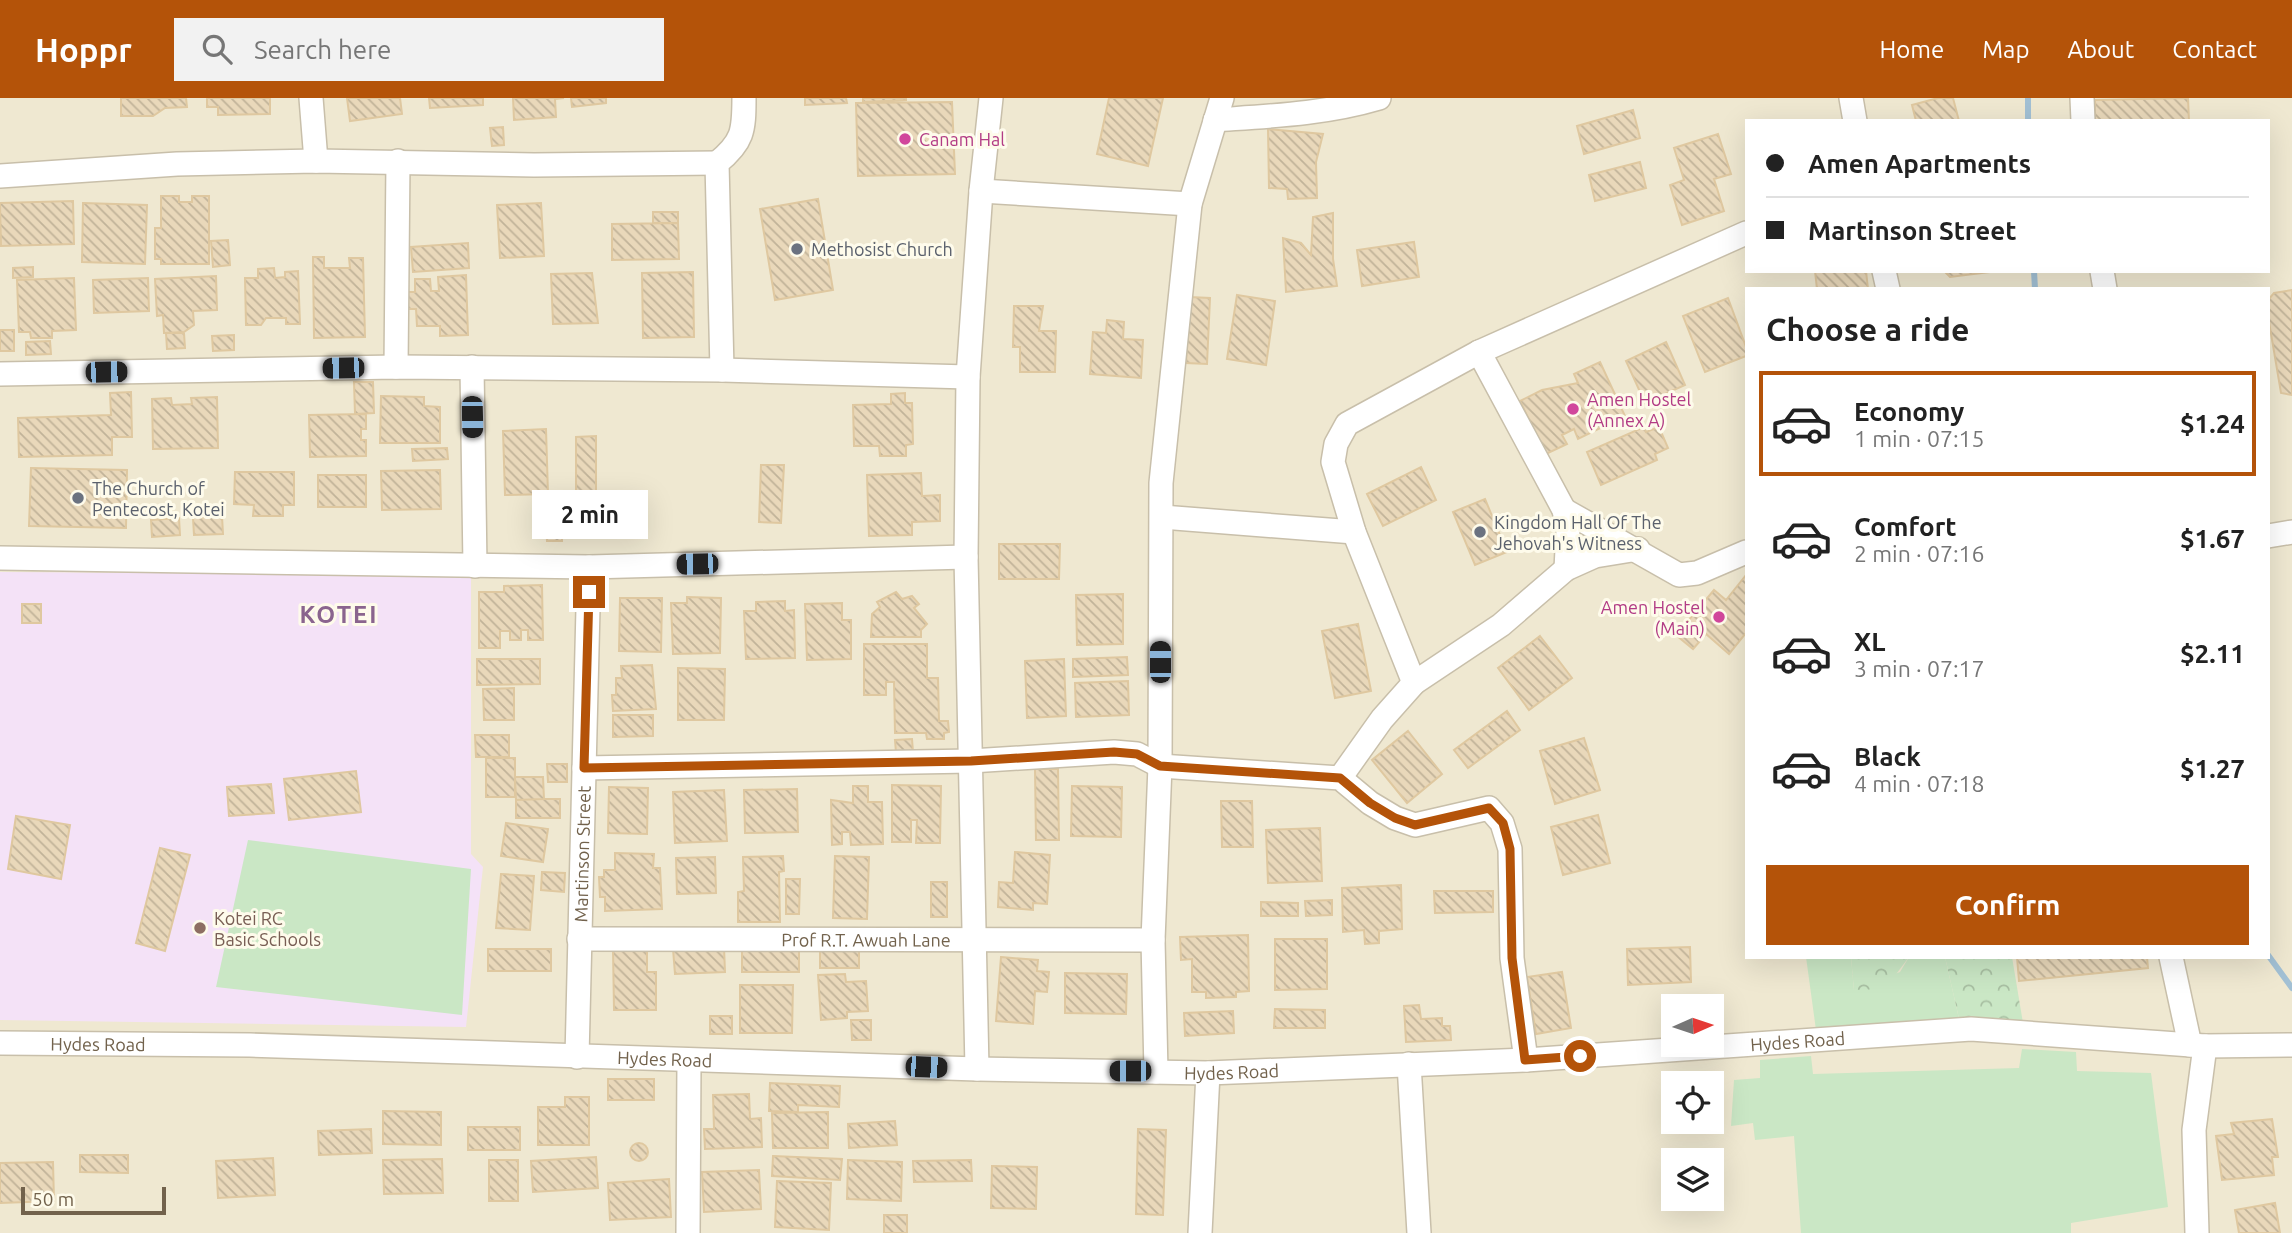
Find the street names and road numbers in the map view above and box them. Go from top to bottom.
street label: Martinson Street [570,786,594,923]
street label: Prof R.T. Awuah Lane [781,929,951,950]
street label: Hydes Road [1750,1028,1846,1054]
street label: Hydes Road [50,1033,146,1054]
street label: Hydes Road [617,1047,713,1070]
street label: Hydes Road [1184,1060,1279,1083]

